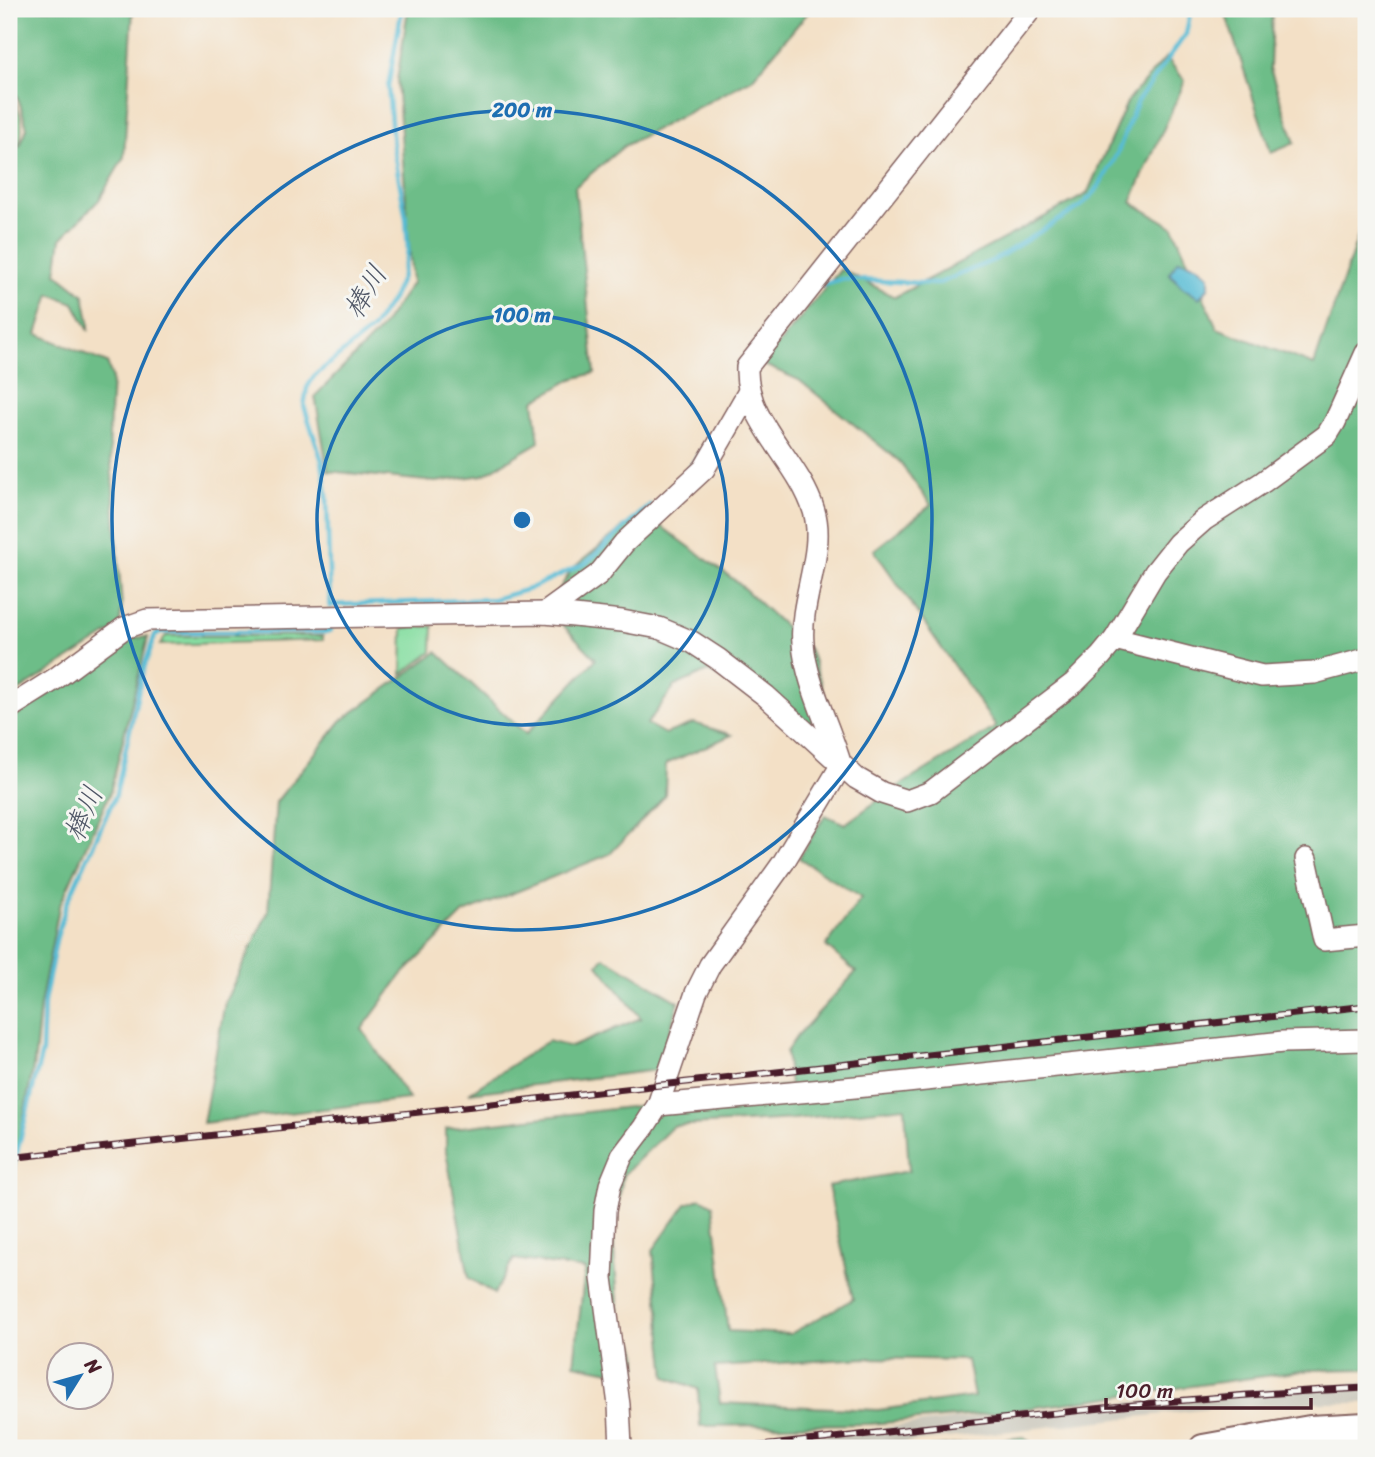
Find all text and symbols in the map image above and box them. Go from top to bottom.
text: 200 m [491,91,553,129]
water label: 棒川 [330,255,401,328]
text: 100 m [493,296,551,334]
centre of rings [510,508,534,532]
water label: 棒川 [50,778,117,849]
north arrow [46,1342,116,1412]
text: N [75,1350,111,1382]
scale bar [1106,1366,1310,1410]
text: 100 m [1116,1372,1173,1410]

